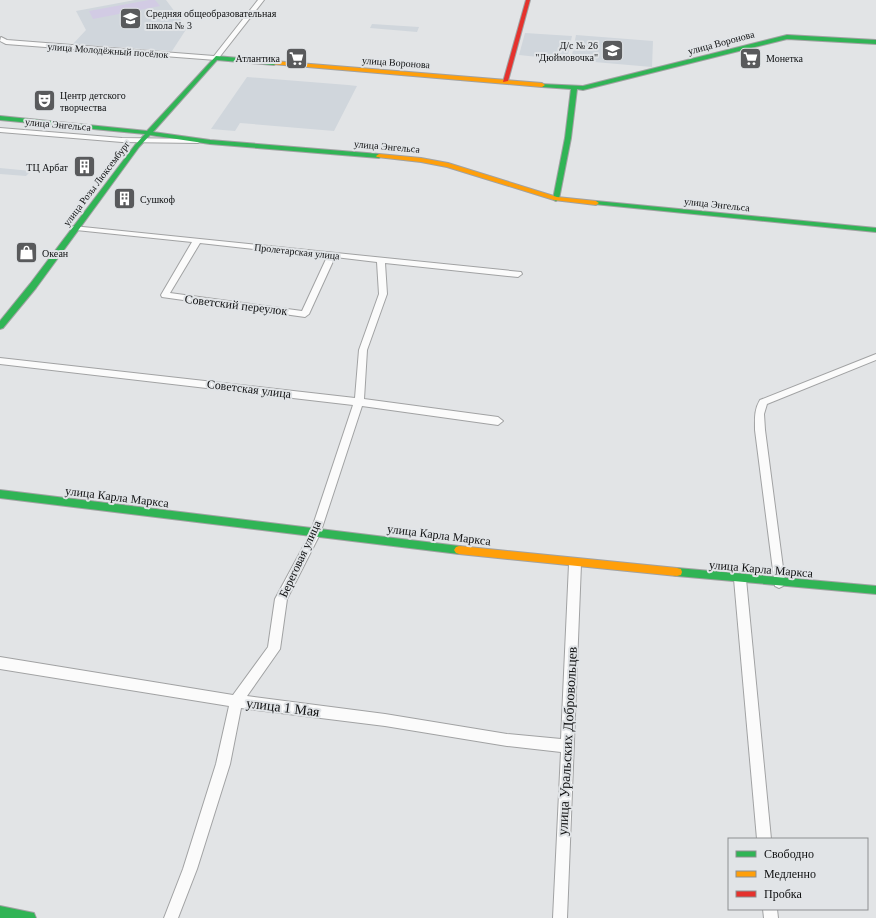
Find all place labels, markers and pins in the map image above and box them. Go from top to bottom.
school or university icon: Средняя общеобразовательная школа № 3 [118,6,144,32]
place label: Средняя общеобразовательная школа № 3 [146,8,277,31]
school or university icon: Д/с № 26 "Дюймовочка" [600,38,626,64]
place label: Д/с № 26 "Дюймовочка" [535,40,598,63]
supermarket icon: Атлантика [283,45,309,71]
supermarket icon: Монетка [738,45,764,71]
place label: Атлантика [236,53,281,64]
place label: Монетка [766,53,804,64]
theatre icon: Центр детского творчества [31,88,57,114]
place label: Центр детского творчества [60,90,126,113]
building icon: ТЦ Арбат [71,154,97,180]
place label: ТЦ Арбат [26,162,69,173]
building icon: Сушкоф [112,186,138,212]
place label: Сушкоф [140,194,175,205]
shop icon: Океан [13,240,39,266]
place label: Океан [42,248,69,259]

